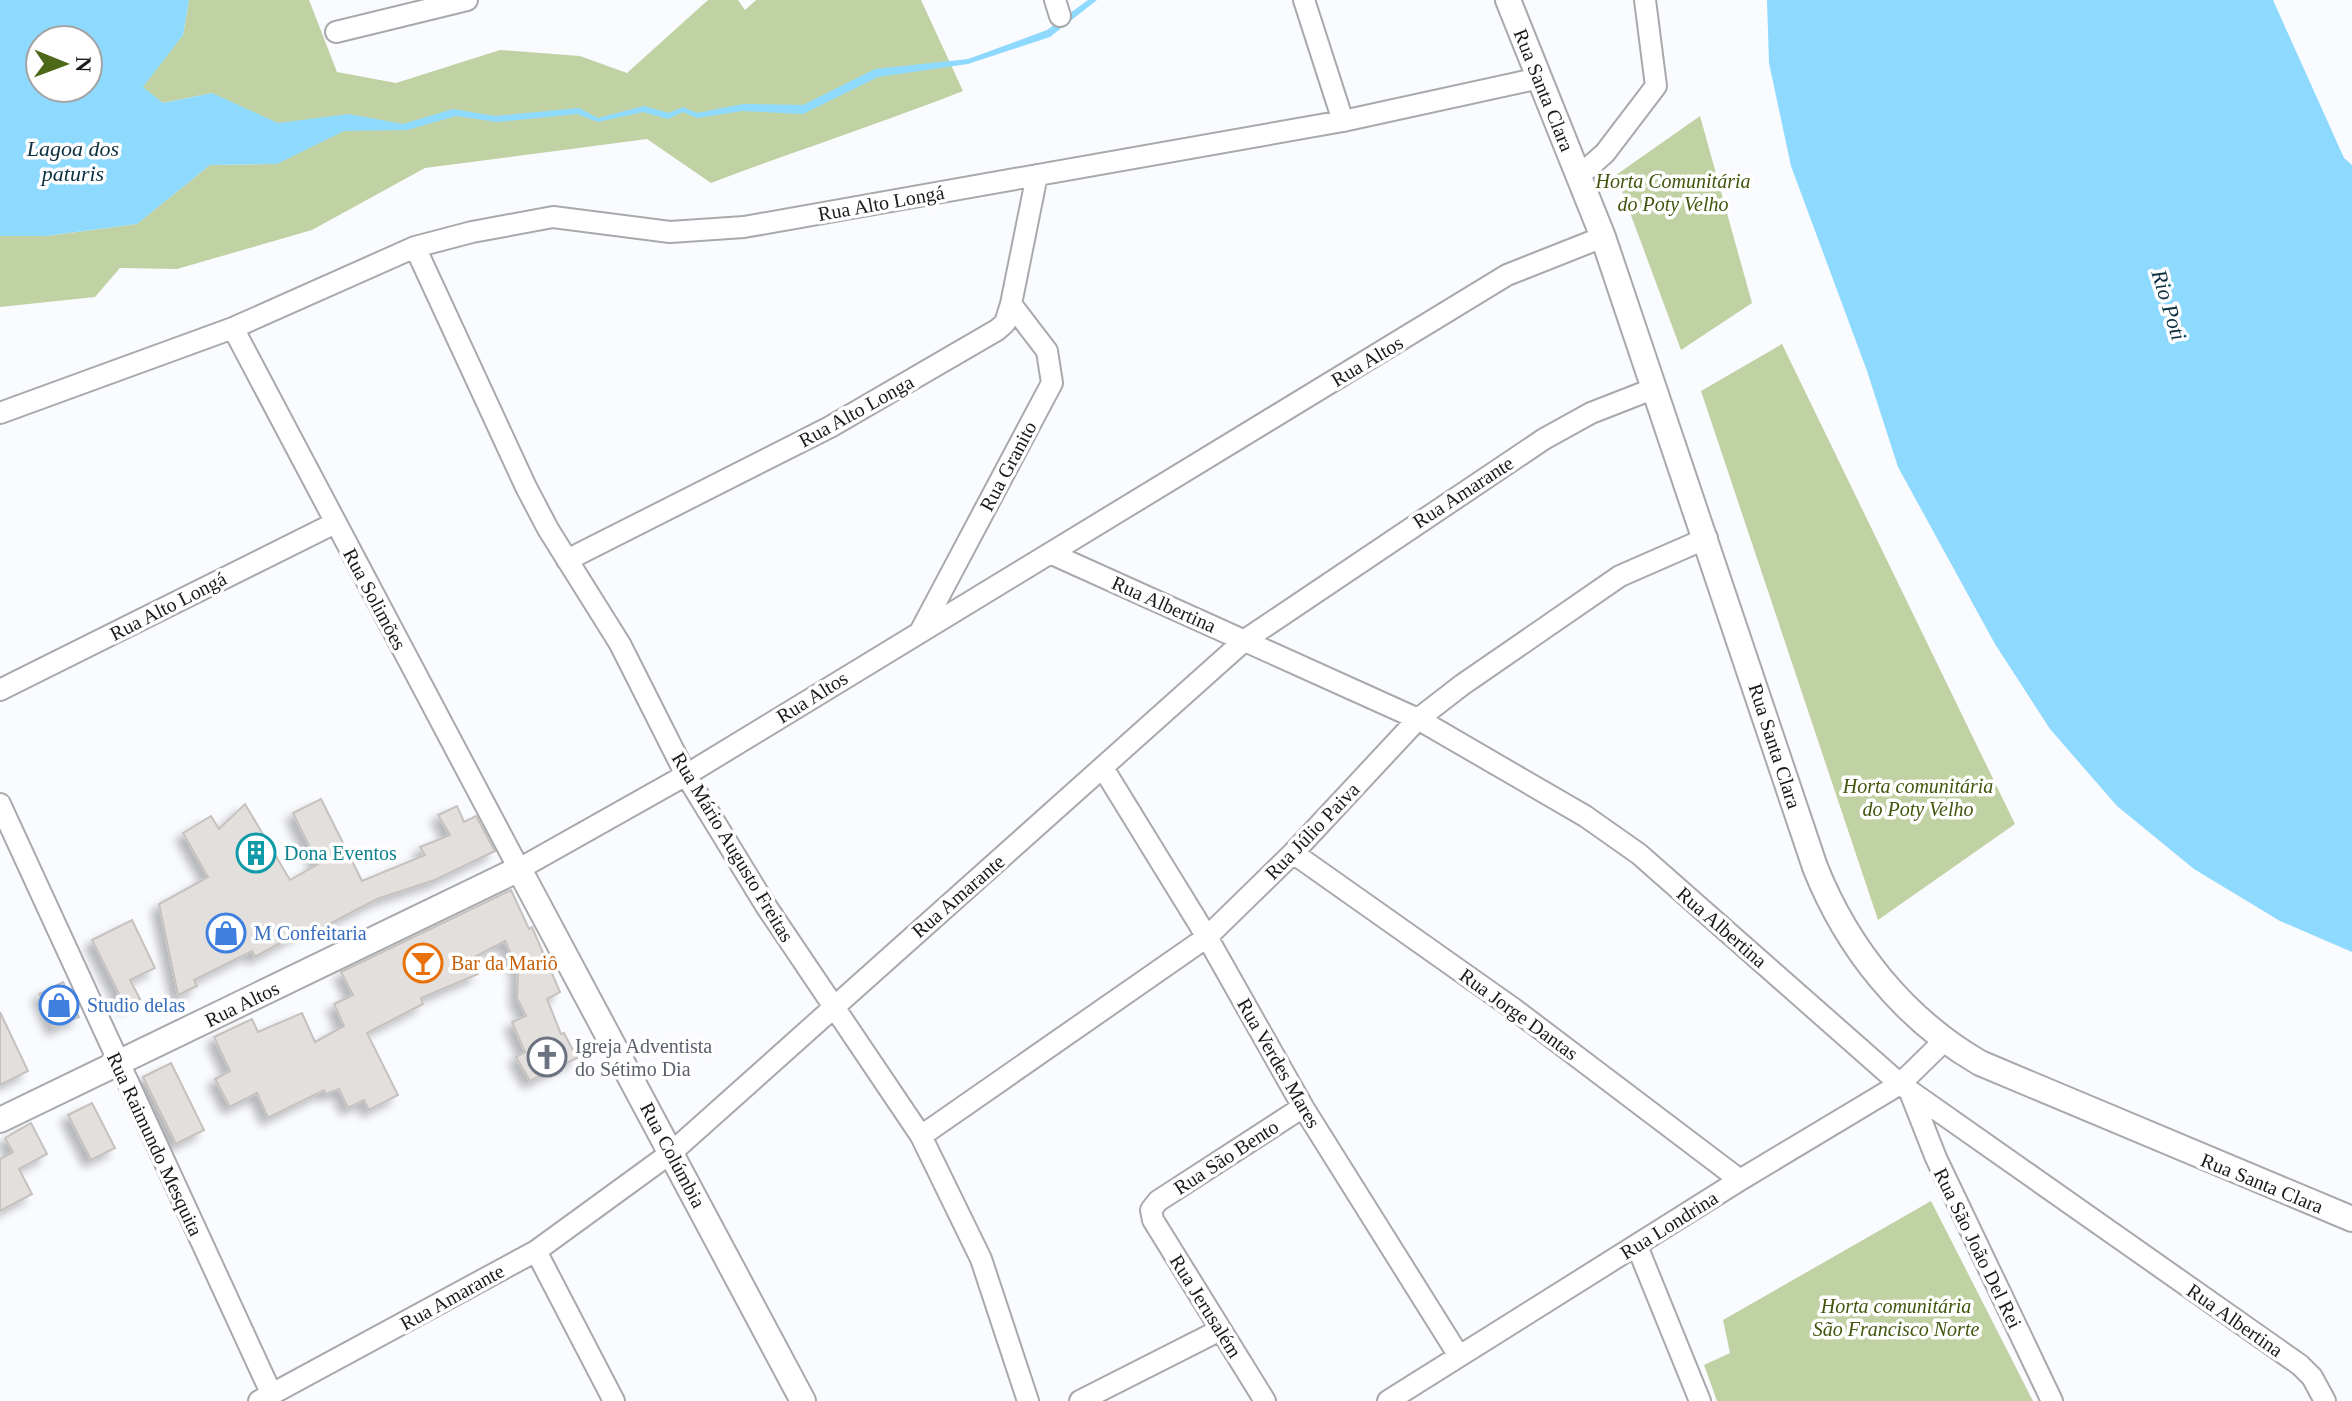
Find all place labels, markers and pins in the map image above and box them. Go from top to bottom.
building icon: Dona Eventos [235,832,277,874]
place label: Dona Eventos [284,842,397,864]
shop icon: M Confeitaria [205,912,247,954]
place label: M Confeitaria [254,922,367,944]
bar icon: Bar da Mariô [402,942,444,984]
place label: Bar da Mariô [451,952,558,974]
shop icon: Studio delas [38,984,80,1026]
place label: Studio delas [87,994,186,1016]
place label: Igreja Adventista do Sétimo Dia [575,1035,712,1080]
church icon: Igreja Adventista do Sétimo Dia [526,1036,568,1078]

